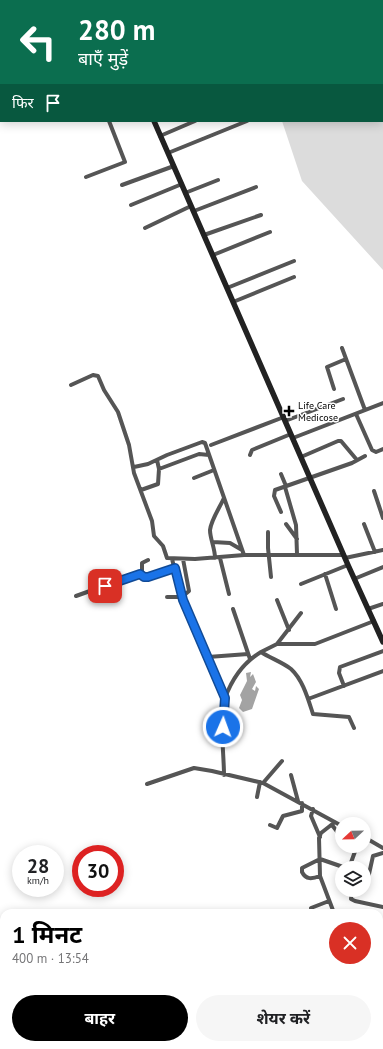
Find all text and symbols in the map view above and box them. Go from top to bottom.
text: 280 m [78,11,155,48]
icon: left [12,16,64,68]
text: बाएँ मुड़ें [78,47,128,70]
icon: arrive [42,92,64,114]
text: फिर [12,93,34,112]
place label: Life Care Medicose [298,399,338,424]
marker: Life Care Medicose [283,405,295,417]
pin [88,569,122,603]
icon: arrive [94,575,116,597]
position arrow [202,706,244,748]
north arrow [335,817,371,853]
map controls [335,817,371,897]
speed limit sign: 30 [72,845,124,897]
text: 28 [27,853,49,879]
button: layers [335,861,371,897]
text: km/h [27,874,49,887]
text: 1 मिनट [12,919,82,950]
button: close [329,922,371,964]
text: 400 m · 13:54 [12,950,89,967]
button: बाहर [12,995,188,1041]
button: शेयर करें [196,995,371,1041]

